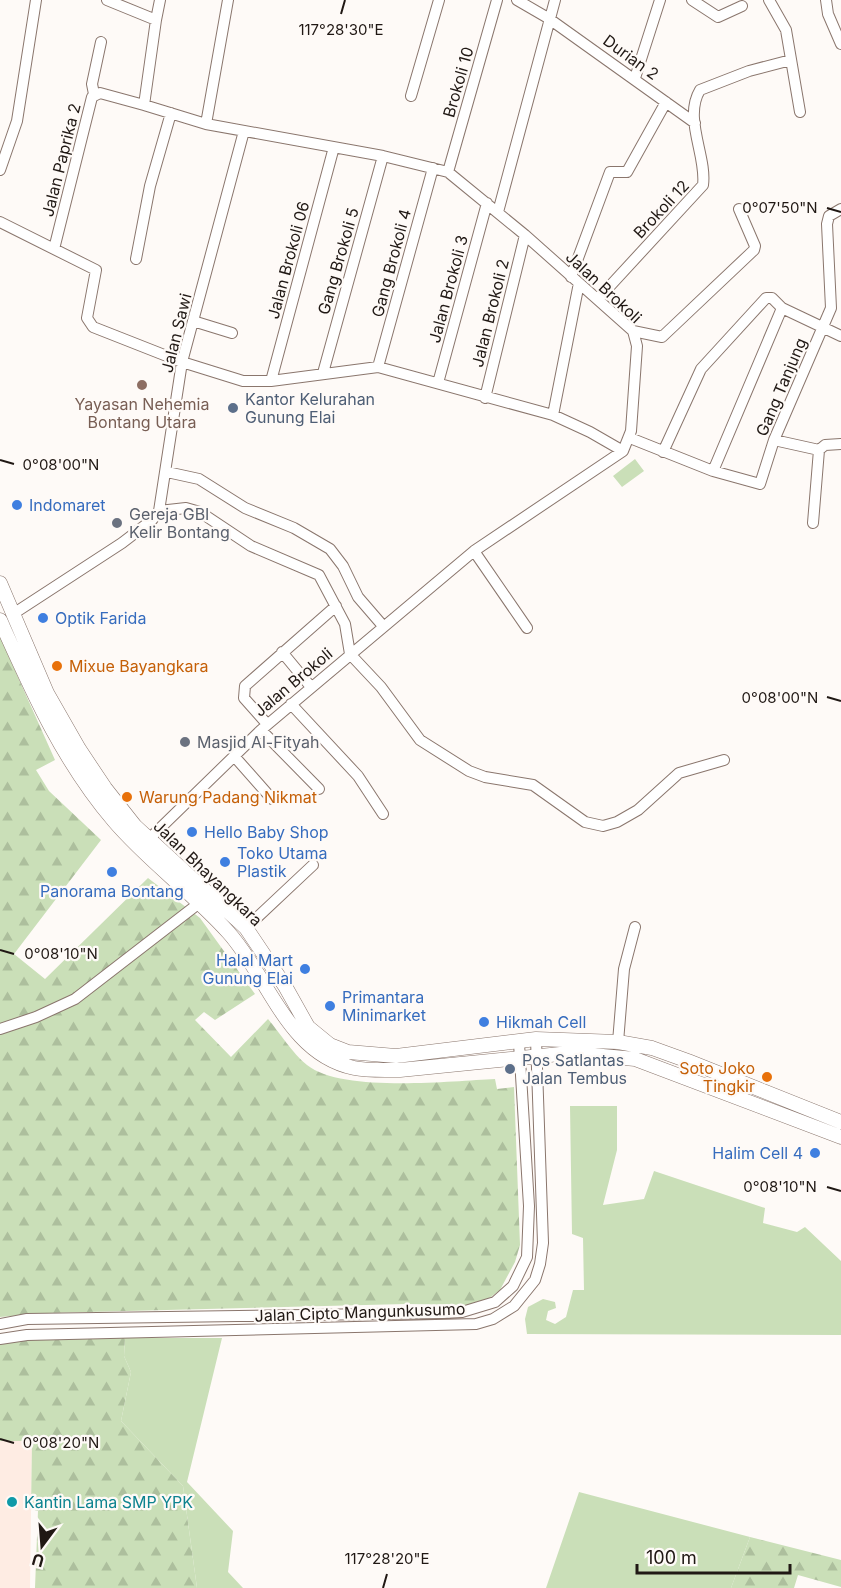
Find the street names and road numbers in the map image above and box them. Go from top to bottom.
street label: Durian 2 [599,30,663,84]
street label: Brokoli 10 [438,44,478,120]
street label: Jalan Paprika 2 [37,101,85,219]
street label: Brokoli 12 [629,176,693,242]
street label: Jalan Brokoli 06 [263,199,313,321]
street label: Gang Brokoli 5 [313,205,363,317]
street label: Gang Brokoli 4 [367,207,415,319]
street label: Jalan Brokoli 3 [424,233,472,345]
street label: Jalan Brokoli [562,247,646,327]
street label: Jalan Brokoli 2 [467,257,513,369]
street label: Jalan Sawi [156,291,196,375]
street label: Gang Tanjung [751,335,811,439]
street label: Jalan Brokoli [250,643,336,721]
street label: Jalan Bhayangkara [149,816,267,930]
street label: Jalan Cipto Mangunkusumo [254,1298,466,1326]

